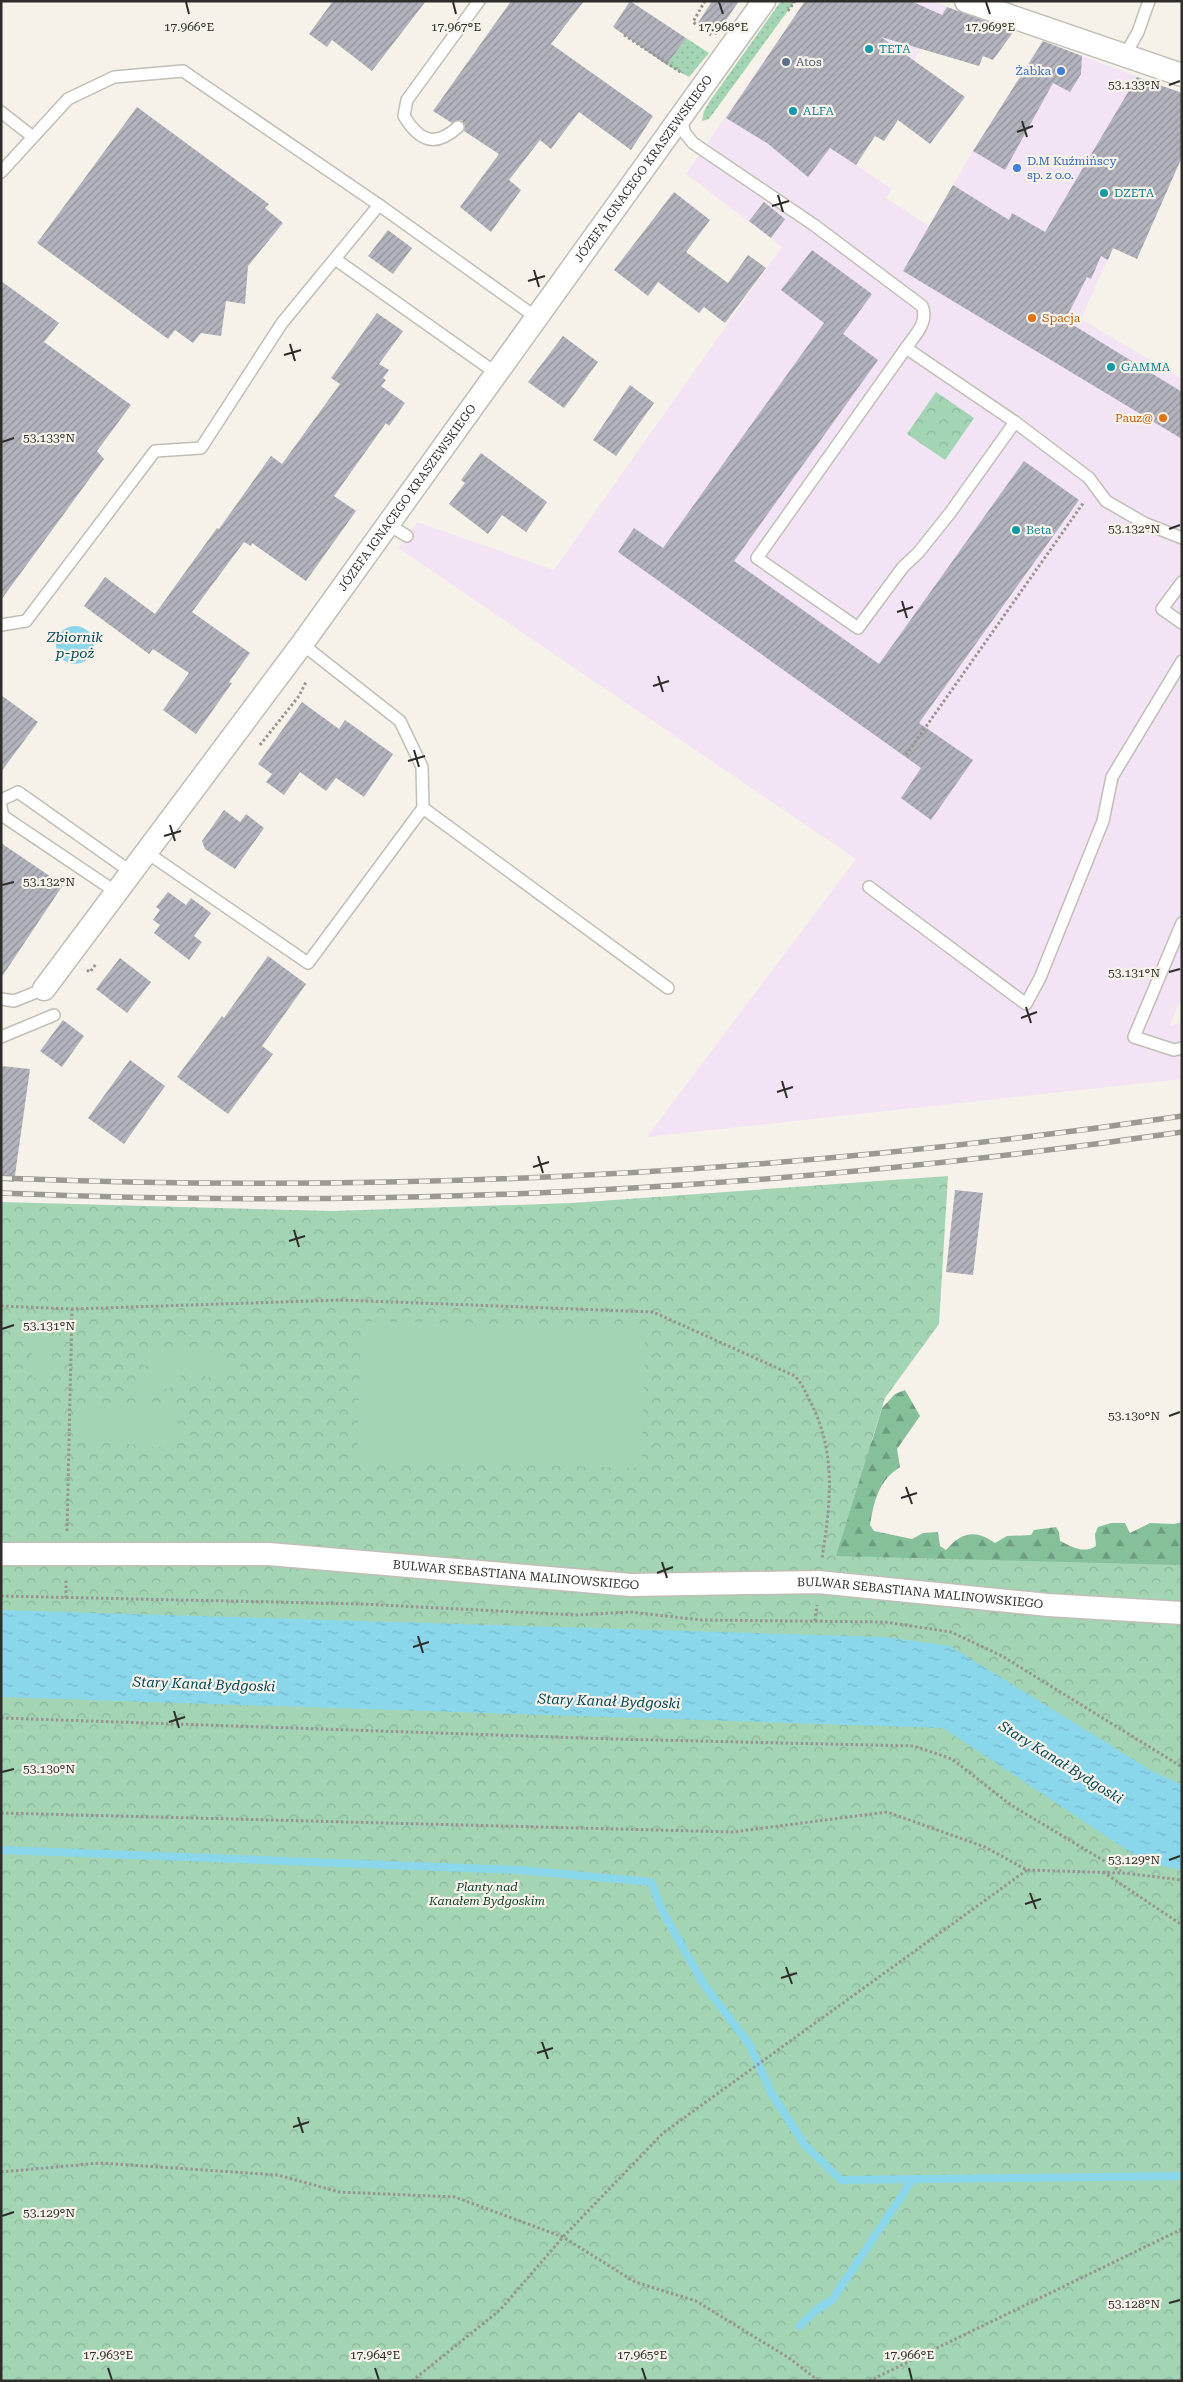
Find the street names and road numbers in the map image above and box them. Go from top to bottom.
street label: JÓZEFA IGNACEGO KRASZEWSKIEGO [572,73,715,265]
street label: JÓZEFA IGNACEGO KRASZEWSKIEGO [335,401,479,594]
street label: BULWAR SEBASTIANA MALINOWSKIEGO [392,1558,639,1592]
street label: BULWAR SEBASTIANA MALINOWSKIEGO [797,1575,1044,1611]

